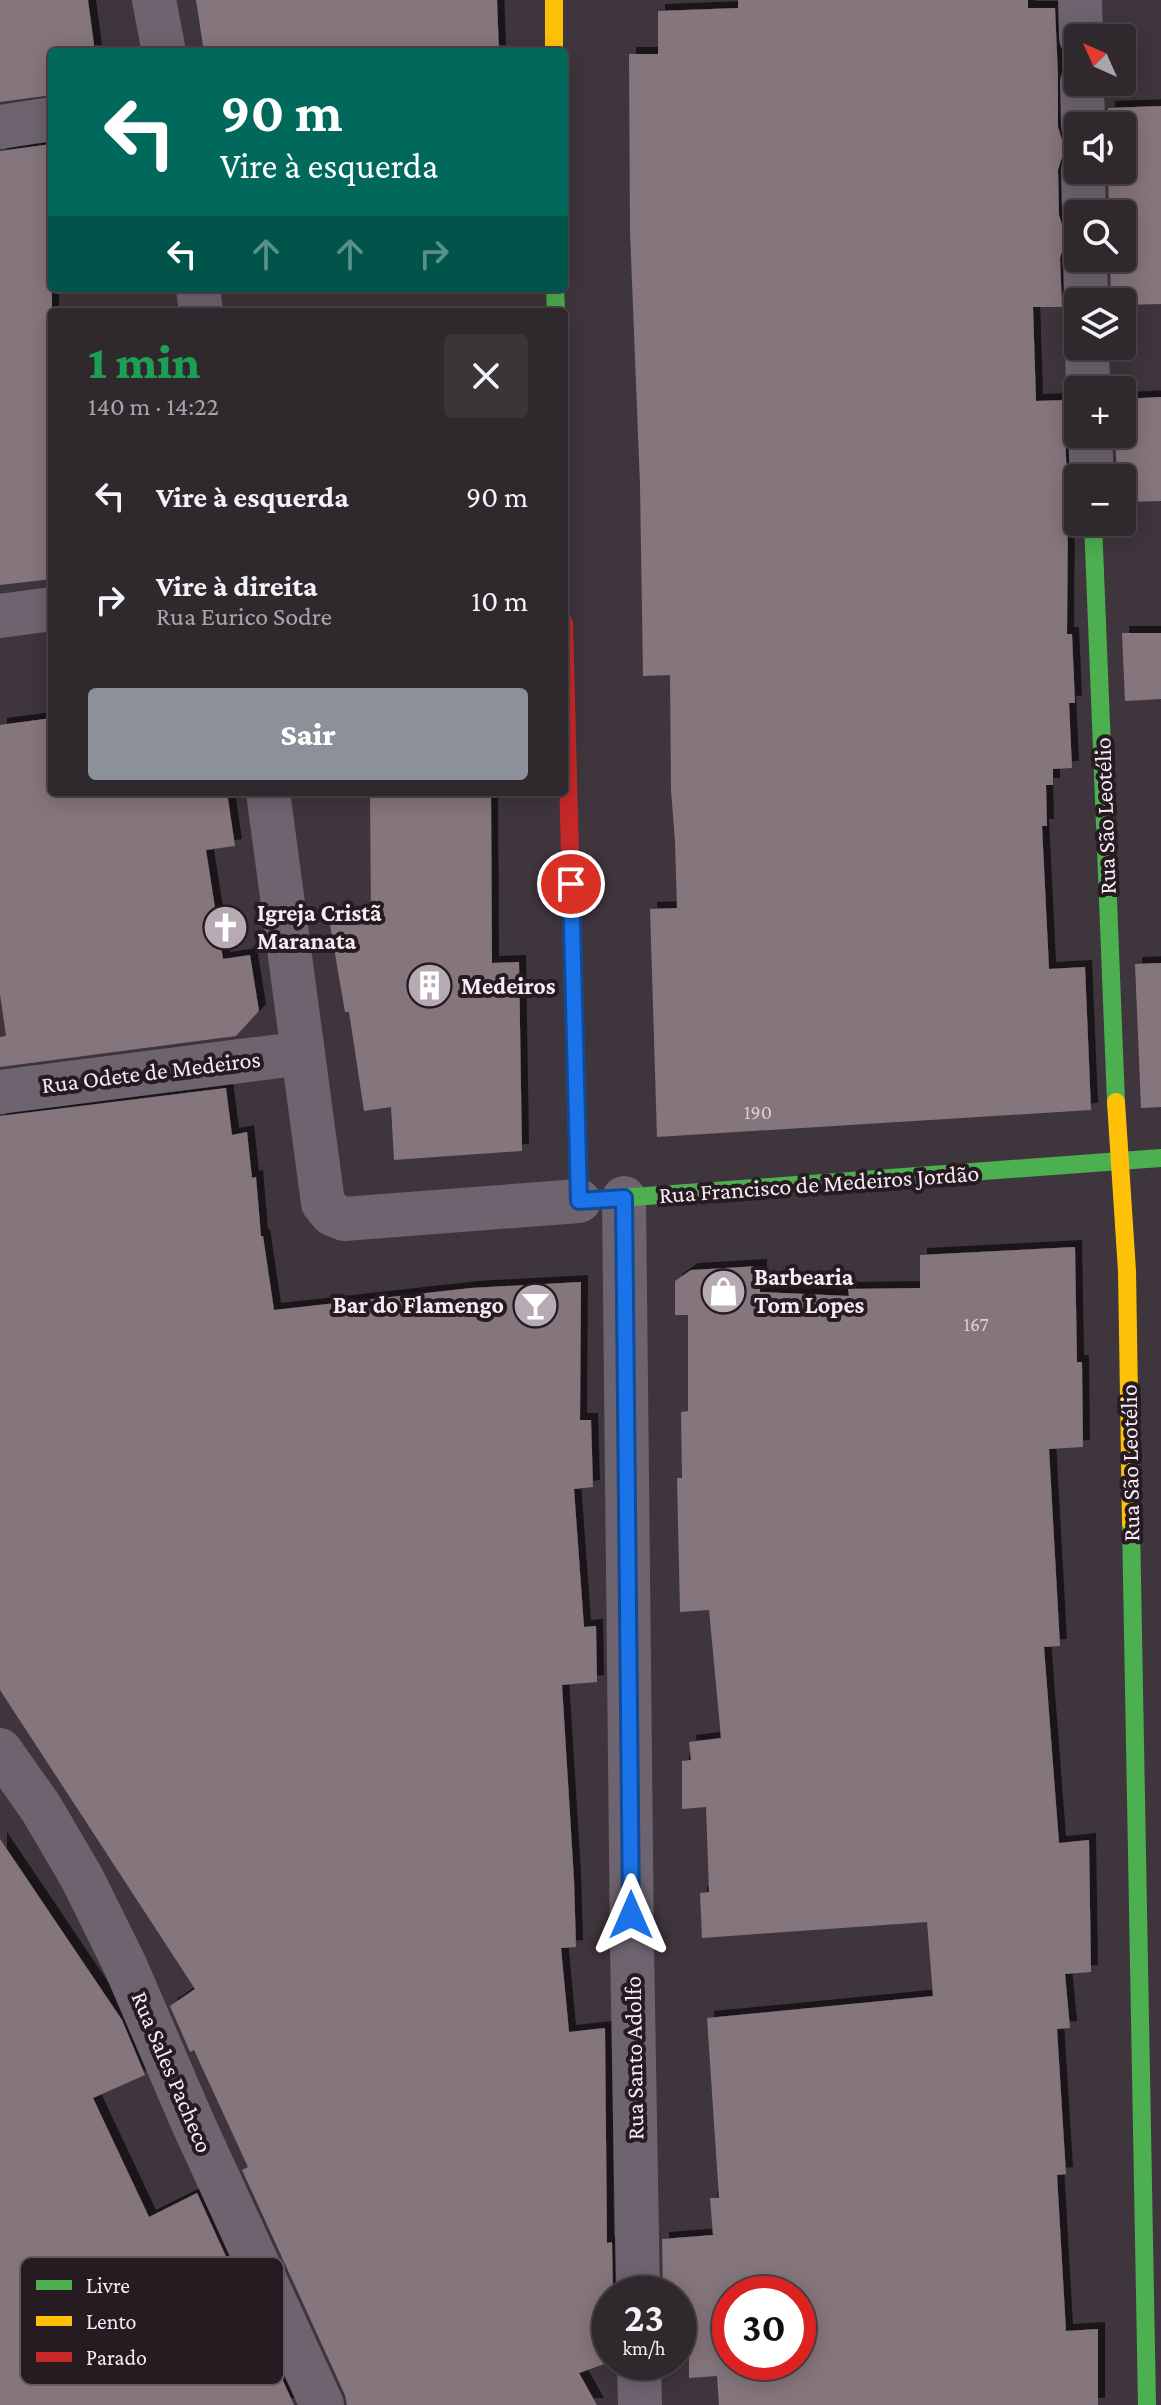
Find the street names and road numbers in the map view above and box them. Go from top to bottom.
street label: Rua São Leotélio [1088,737,1121,895]
street label: Rua Odete de Medeiros [40,1045,262,1098]
street label: Rua Francisco de Medeiros Jordão [658,1159,980,1208]
street label: Rua São Leotélio [1115,1384,1144,1542]
street label: Rua Santo Adolfo [619,1976,648,2140]
street label: Rua Sales Pacheco [126,1987,219,2156]

